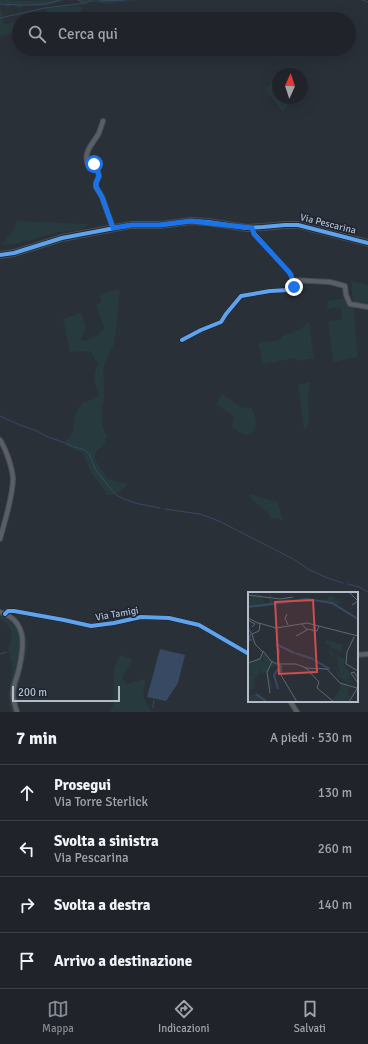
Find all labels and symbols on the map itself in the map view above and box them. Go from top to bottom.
north arrow [272,68,308,104]
route start [85,155,103,173]
street label: Via Pescarina [299,211,357,237]
route end [285,278,303,296]
inset map [248,592,358,702]
street label: Via Tamigi [94,604,140,624]
scale bar [12,684,120,703]

